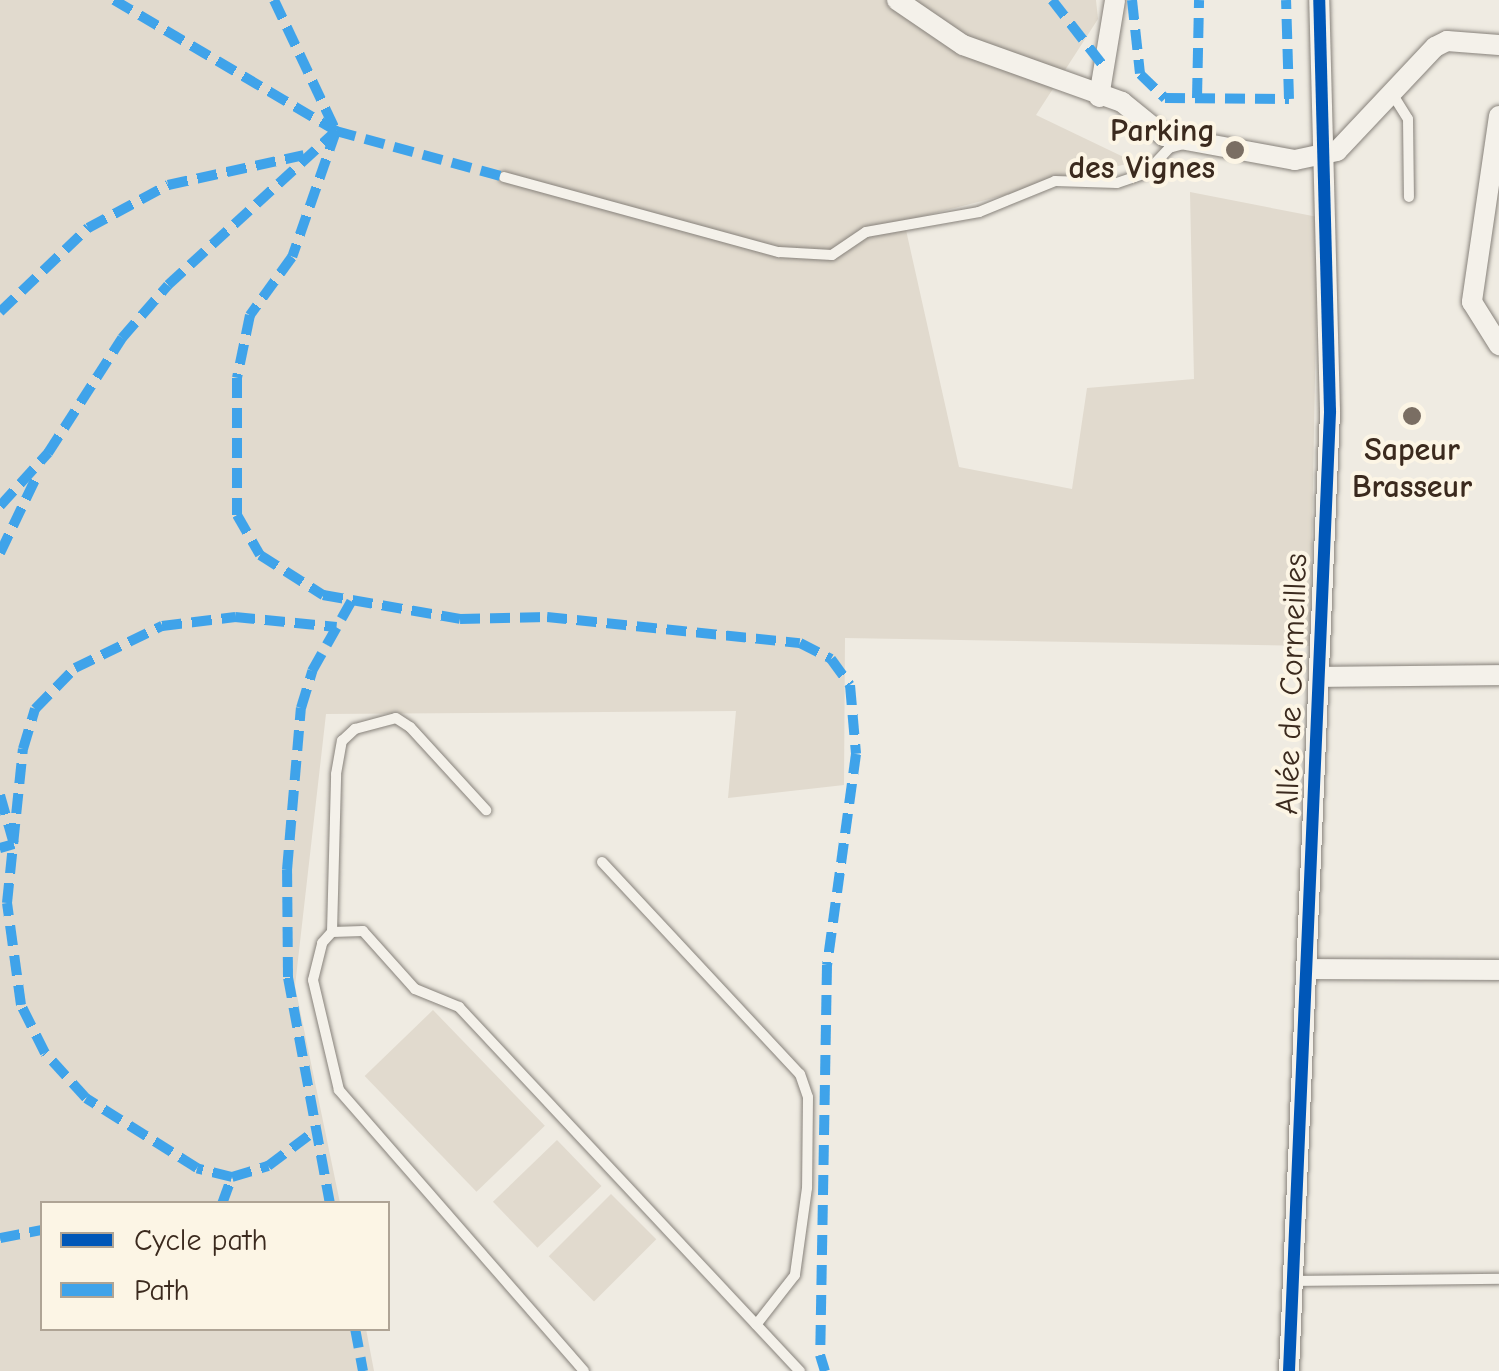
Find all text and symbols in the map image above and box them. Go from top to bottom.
place label: Parking des Vignes [1068,113,1215,188]
marker: Parking des Vignes [1224,139,1246,161]
marker: Sapeur Brasseur [1401,405,1423,427]
place label: Sapeur Brasseur [1352,432,1472,507]
street label: Allée de Cormeilles [1268,553,1316,815]
legend [40,1201,390,1331]
text: Cycle path [134,1223,268,1258]
text: Path [134,1273,190,1308]

